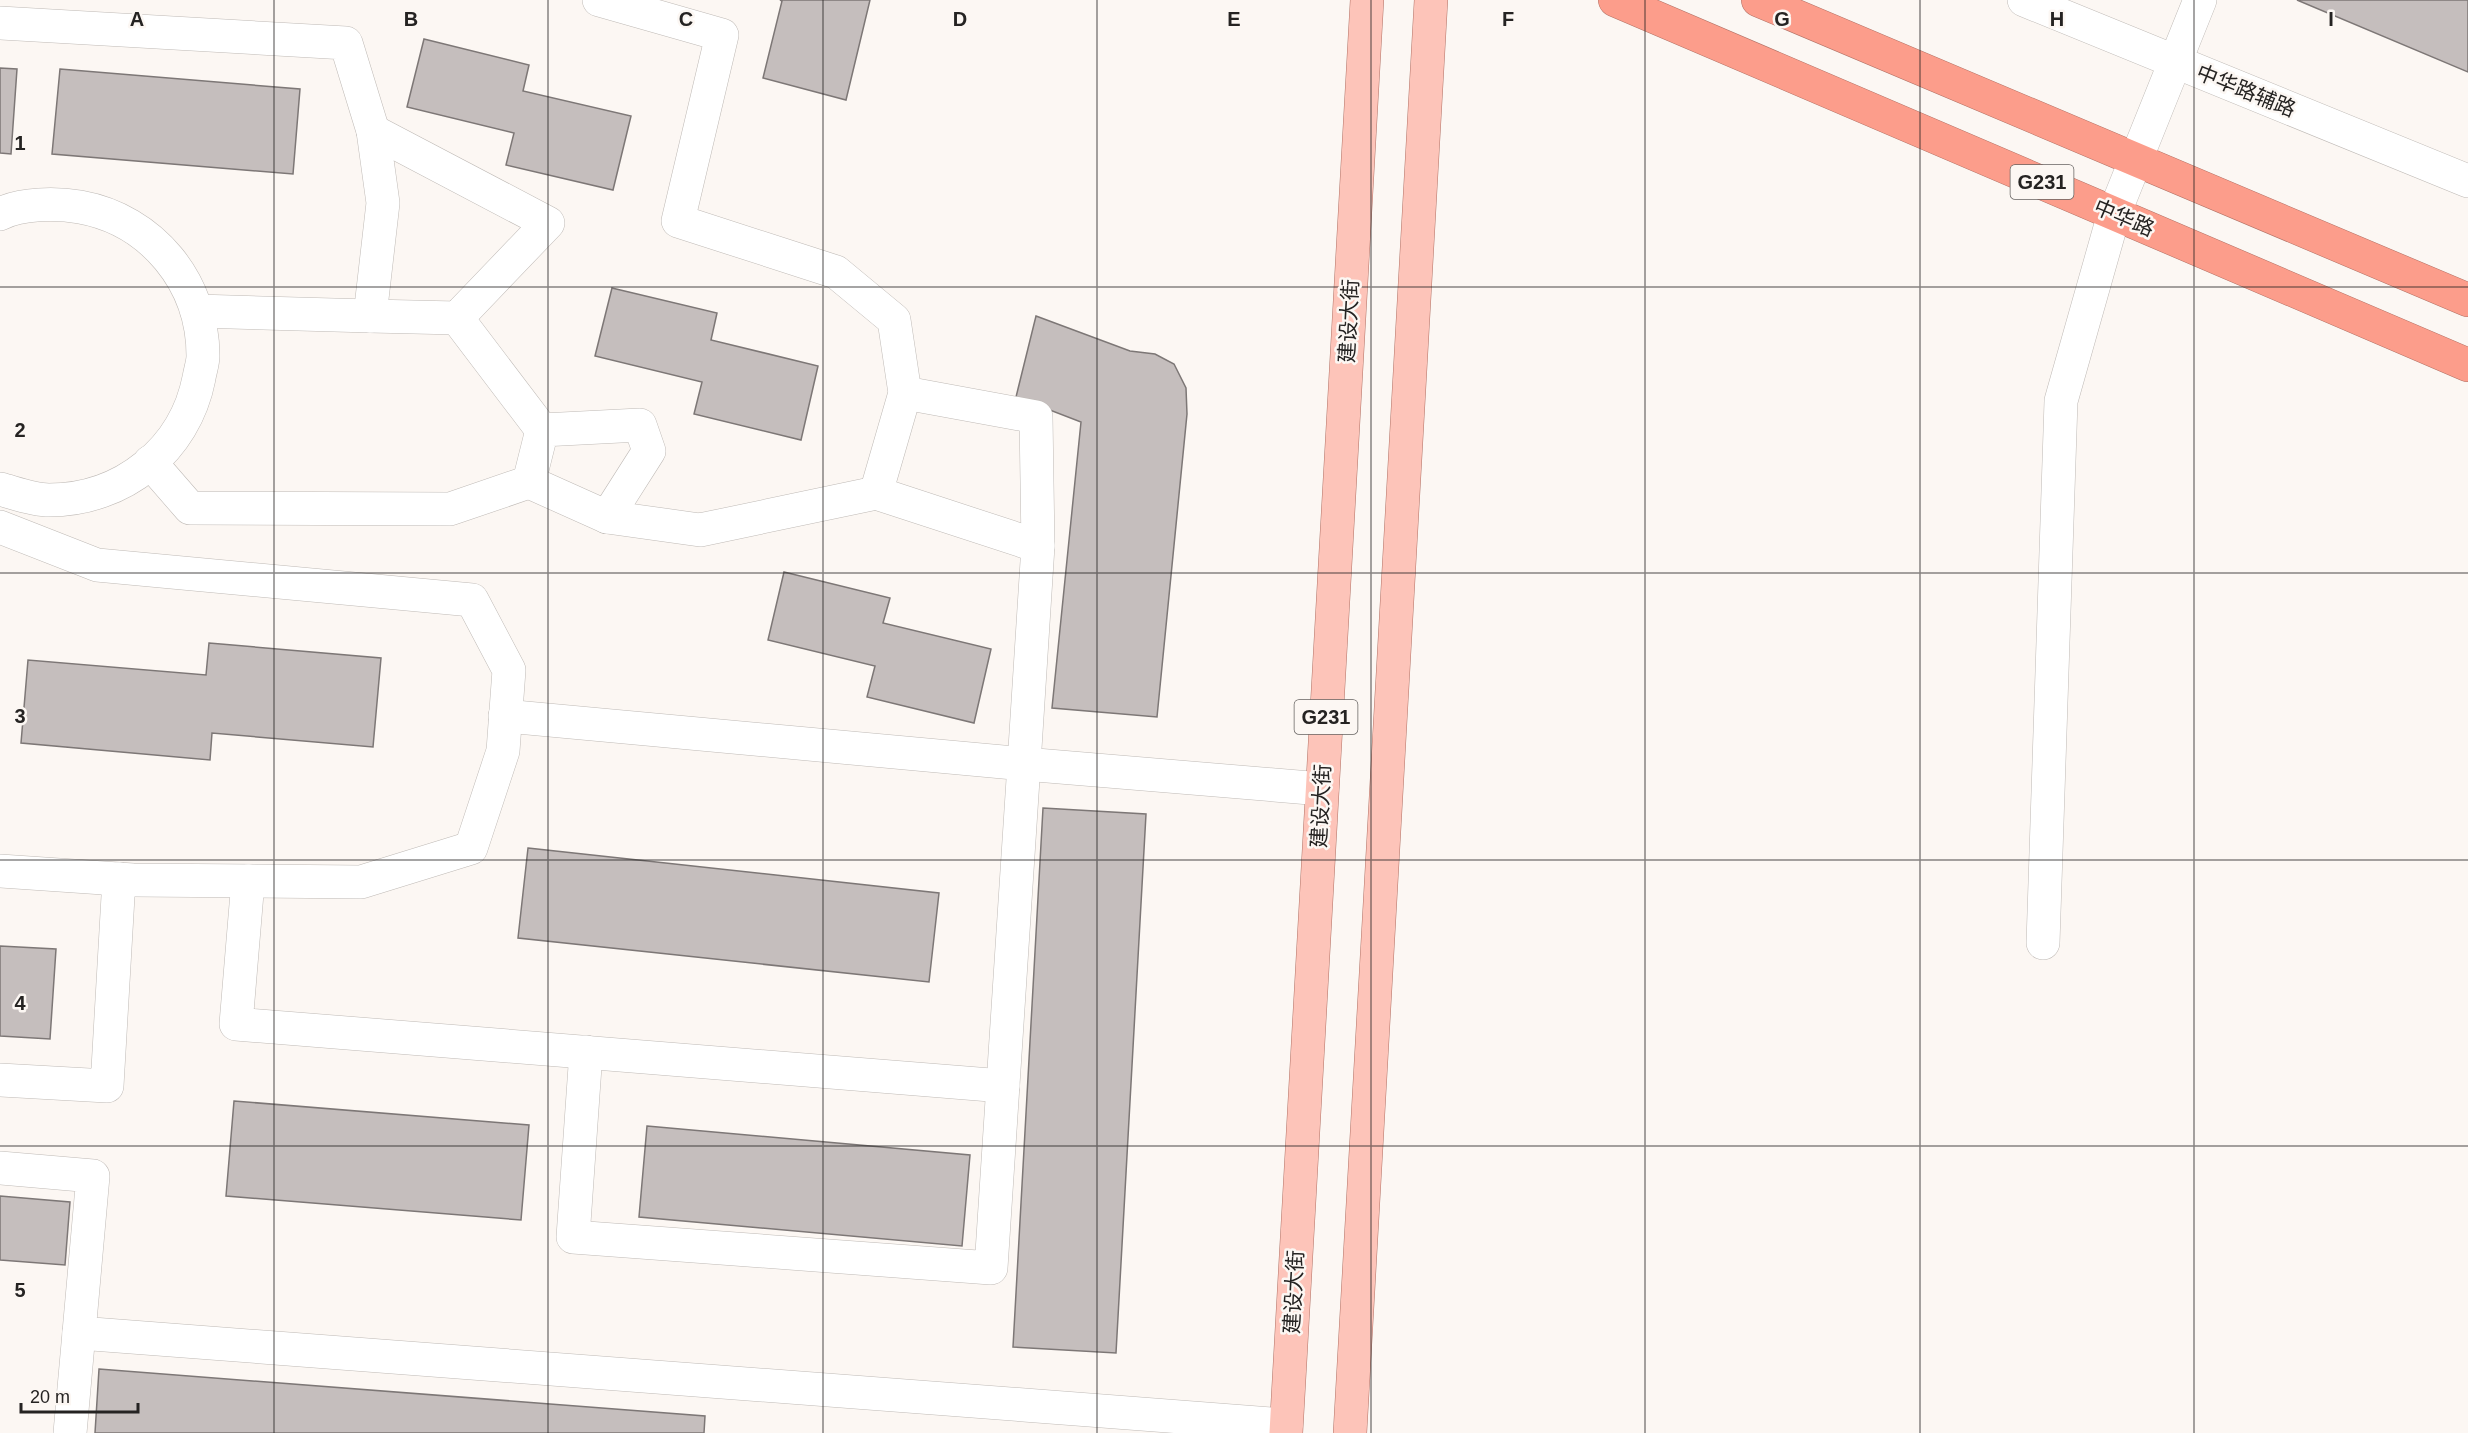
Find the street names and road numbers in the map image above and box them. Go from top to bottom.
street label: 中华路辅路 [2193,60,2299,121]
road number: G231 [2010,165,2074,199]
street label: 中华路 [2091,195,2158,240]
street label: 建设大街 [1335,278,1362,364]
road number: G231 [1294,700,1358,734]
street label: 建设大街 [1307,763,1334,849]
street label: 建设大街 [1280,1249,1307,1335]

